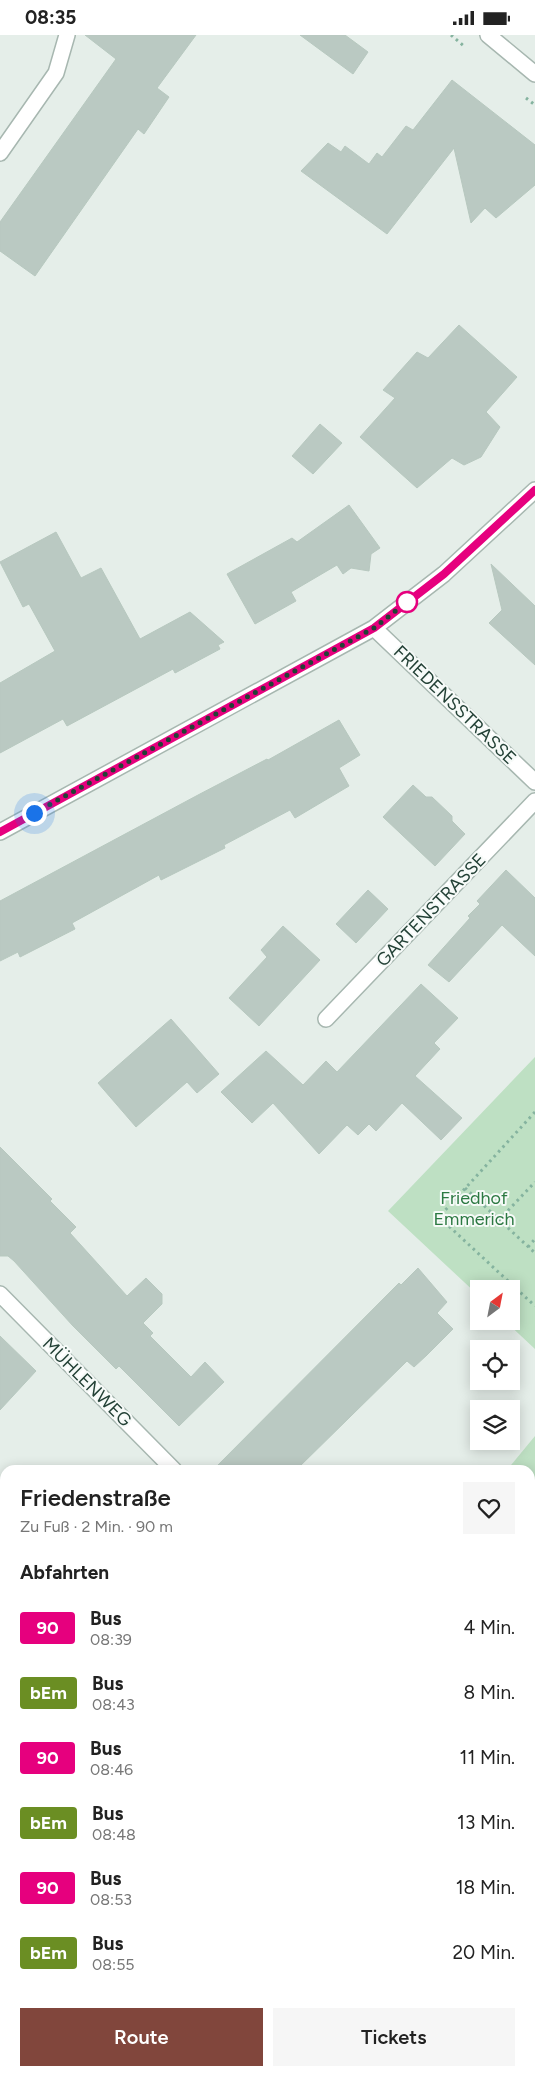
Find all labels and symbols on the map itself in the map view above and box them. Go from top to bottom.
unlabelled marker [396,591,418,613]
street label: FRIEDENSSTRASSE [389,641,521,769]
your location [22,801,47,826]
street label: GARTENSTRASSE [371,849,491,971]
park label: Friedhof Emmerich [433,1187,515,1230]
north arrow [470,1280,520,1330]
street label: MÜHLENWEG [38,1333,136,1431]

